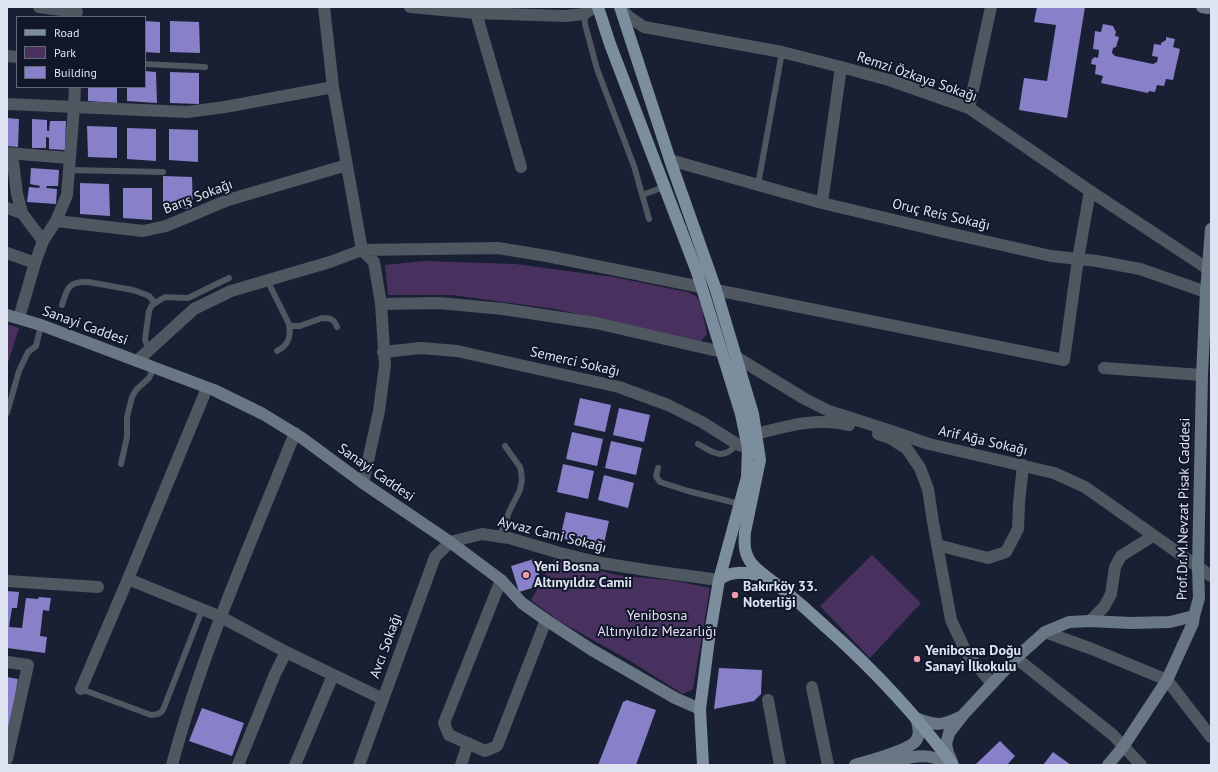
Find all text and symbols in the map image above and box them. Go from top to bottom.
legend [16,16,146,88]
text: Road [54,25,79,40]
text: Park [54,45,76,60]
street label: Remzi Özkaya Sokağı [855,49,979,105]
text: Building [54,65,97,80]
street label: Barış Sokağı [161,176,235,218]
street label: Oruç Reis Sokağı [890,196,992,234]
street label: Sanayi Caddesi [40,303,130,349]
street label: Semerci Sokağı [529,344,621,380]
street label: Prof.Dr.M.Nevzat Pisak Caddesi [1174,418,1194,600]
street label: Arif Ağa Sokağı [937,423,1029,459]
street label: Sanayi Caddesi [335,440,417,506]
street label: Ayvaz Cami Sokağı [496,513,608,557]
place label: Yeni Bosna Altınyıldız Camii [534,559,632,592]
marker: Yeni Bosna Altınyıldız Camii [521,570,531,580]
place label: Bakırköy 33. Noterliği [743,579,817,612]
marker: Bakırköy 33. Noterliği [730,590,740,600]
park label: Yenibosna Altınyıldız Mezarlığı [597,608,717,640]
street label: Avcı Sokağı [366,611,406,681]
place label: Yenibosna Doğu Sanayi İlkokulu [925,643,1021,676]
marker: Yenibosna Doğu Sanayi İlkokulu [912,654,922,664]

